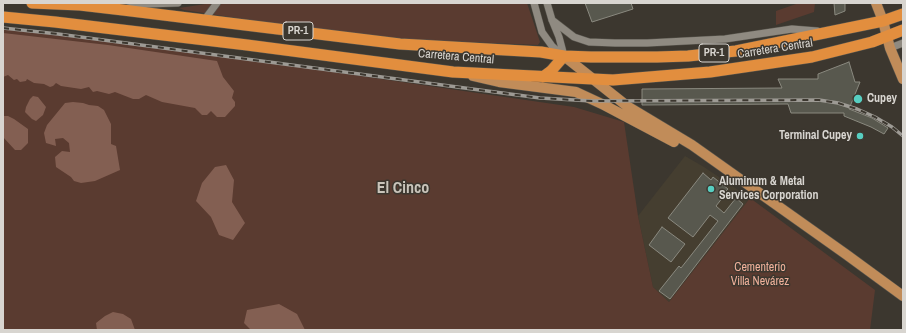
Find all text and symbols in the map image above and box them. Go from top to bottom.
road number: PR-1 [283,22,313,40]
street label: Carretera Central [736,36,814,62]
road number: PR-1 [699,44,729,62]
street label: Carretera Central [418,47,494,67]
place label: Cupey [867,92,897,106]
marker: Cupey [852,93,864,105]
place label: Terminal Cupey [779,129,852,143]
marker: Terminal Cupey [855,131,865,141]
place label: Aluminum & Metal Services Corporation [719,175,819,203]
district label: El Cinco [377,179,429,199]
marker: Aluminum & Metal Services Corporation [706,184,716,194]
park label: Cementerio Villa Nevárez [731,261,789,289]

